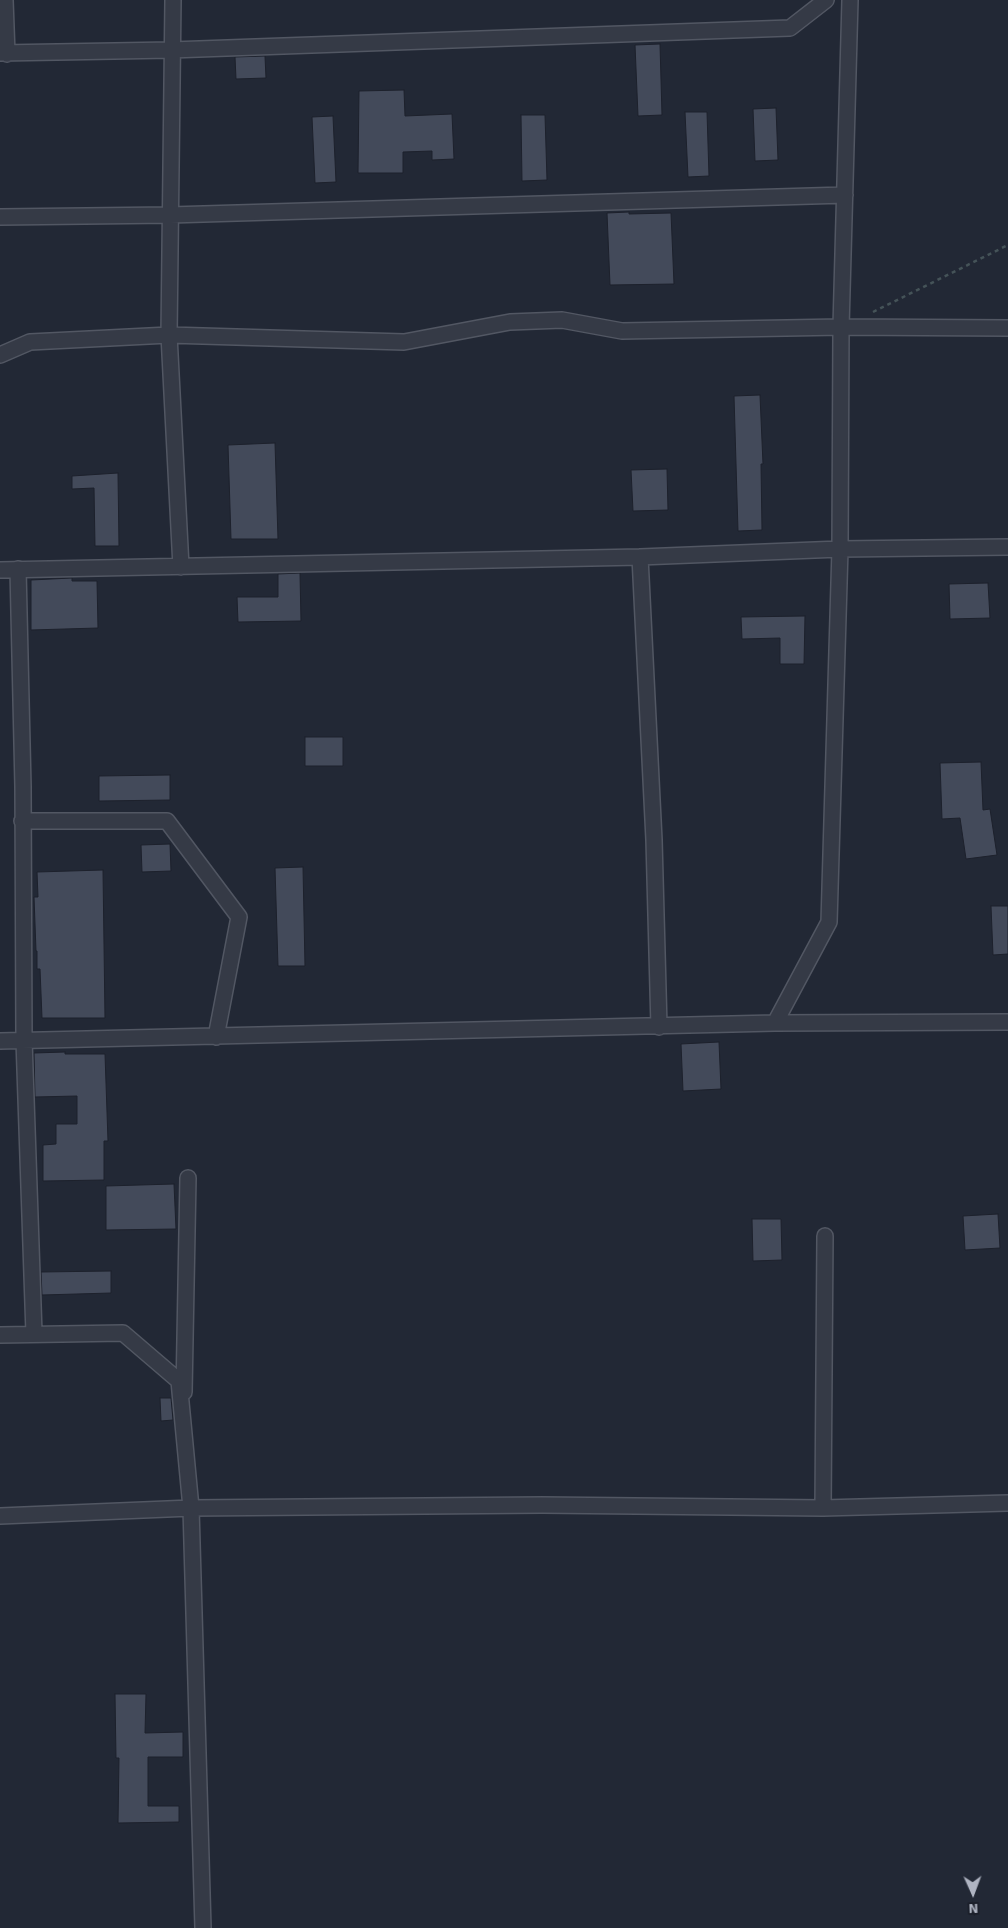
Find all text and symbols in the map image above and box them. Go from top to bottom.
north arrow [948,1868,998,1918]
text: N [968,1900,979,1917]

